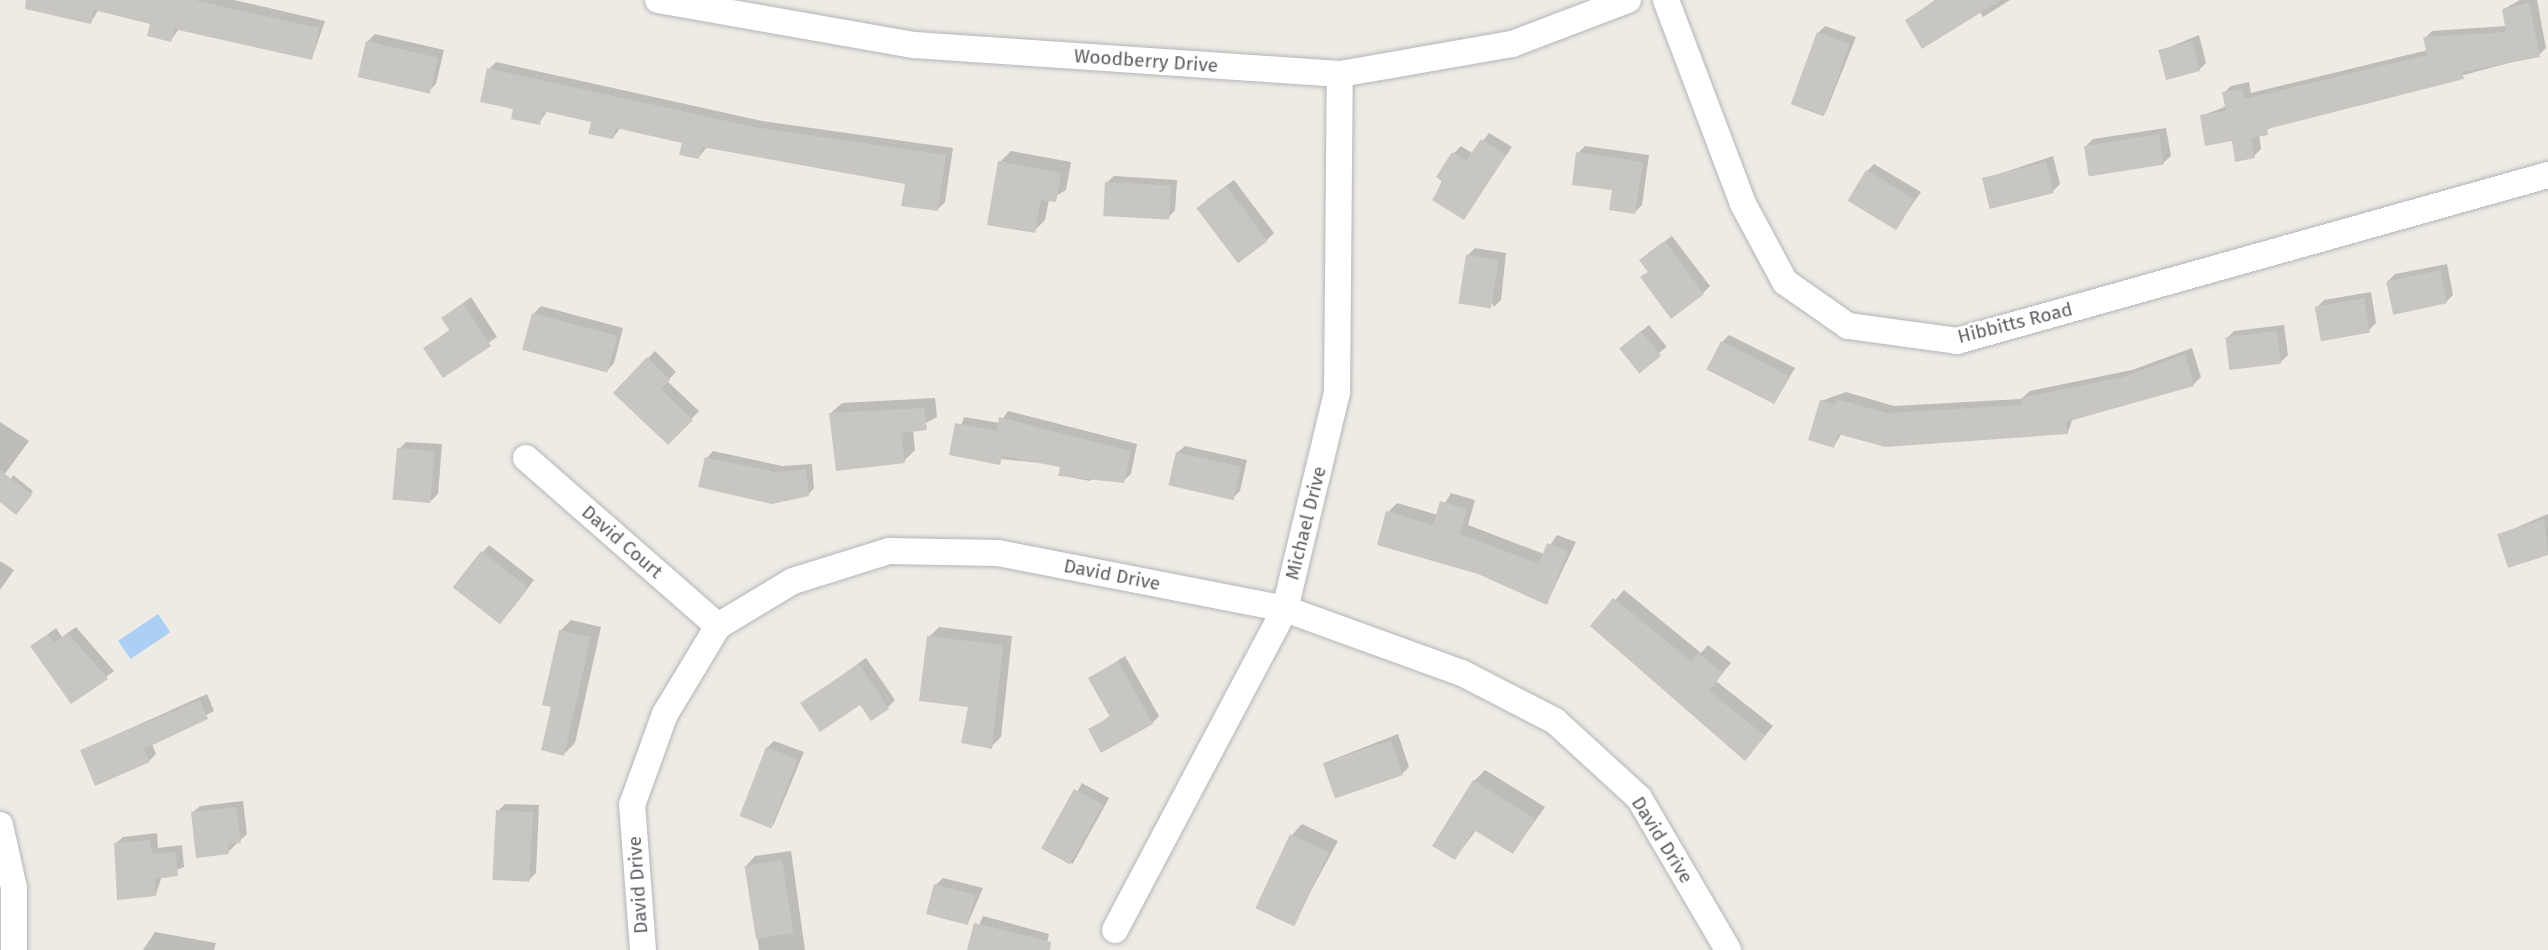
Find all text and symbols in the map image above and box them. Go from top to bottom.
street label: Woodberry Drive [1073,45,1219,77]
street label: Hibbitts Road [1955,298,2075,348]
street label: Michael Drive [1281,464,1331,582]
street label: David Court [577,501,667,583]
street label: David Drive [1062,554,1162,596]
street label: David Drive [1626,793,1698,887]
street label: David Drive [623,835,653,935]

